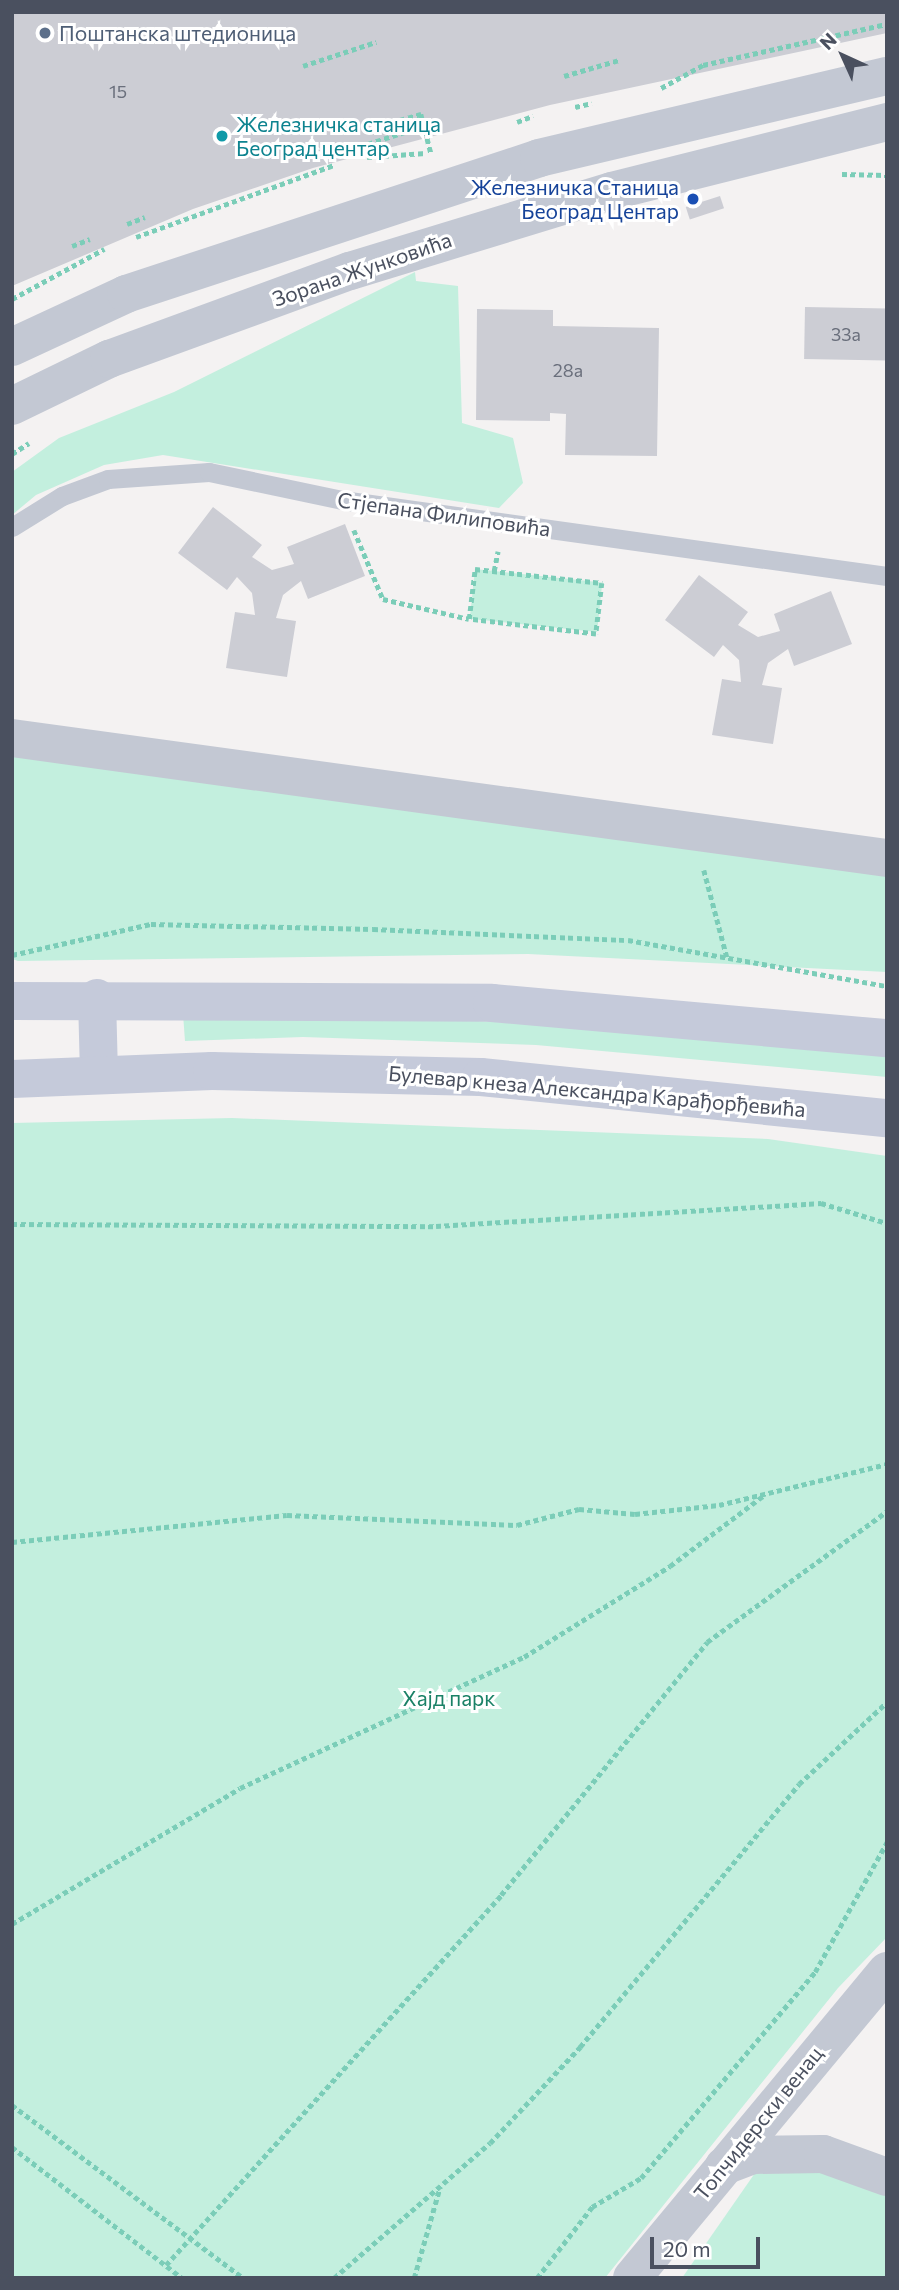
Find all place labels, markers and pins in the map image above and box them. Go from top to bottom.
place label: Поштанска штедионица [59,20,296,46]
marker: Поштанска штедионица [37,25,53,41]
place label: Железничка станица Београд центар [236,111,441,161]
marker: Железничка станица Београд центар [214,128,230,144]
place label: Железничка Станица Београд Центар [470,174,679,224]
marker: Железничка Станица Београд Центар [685,191,701,207]

